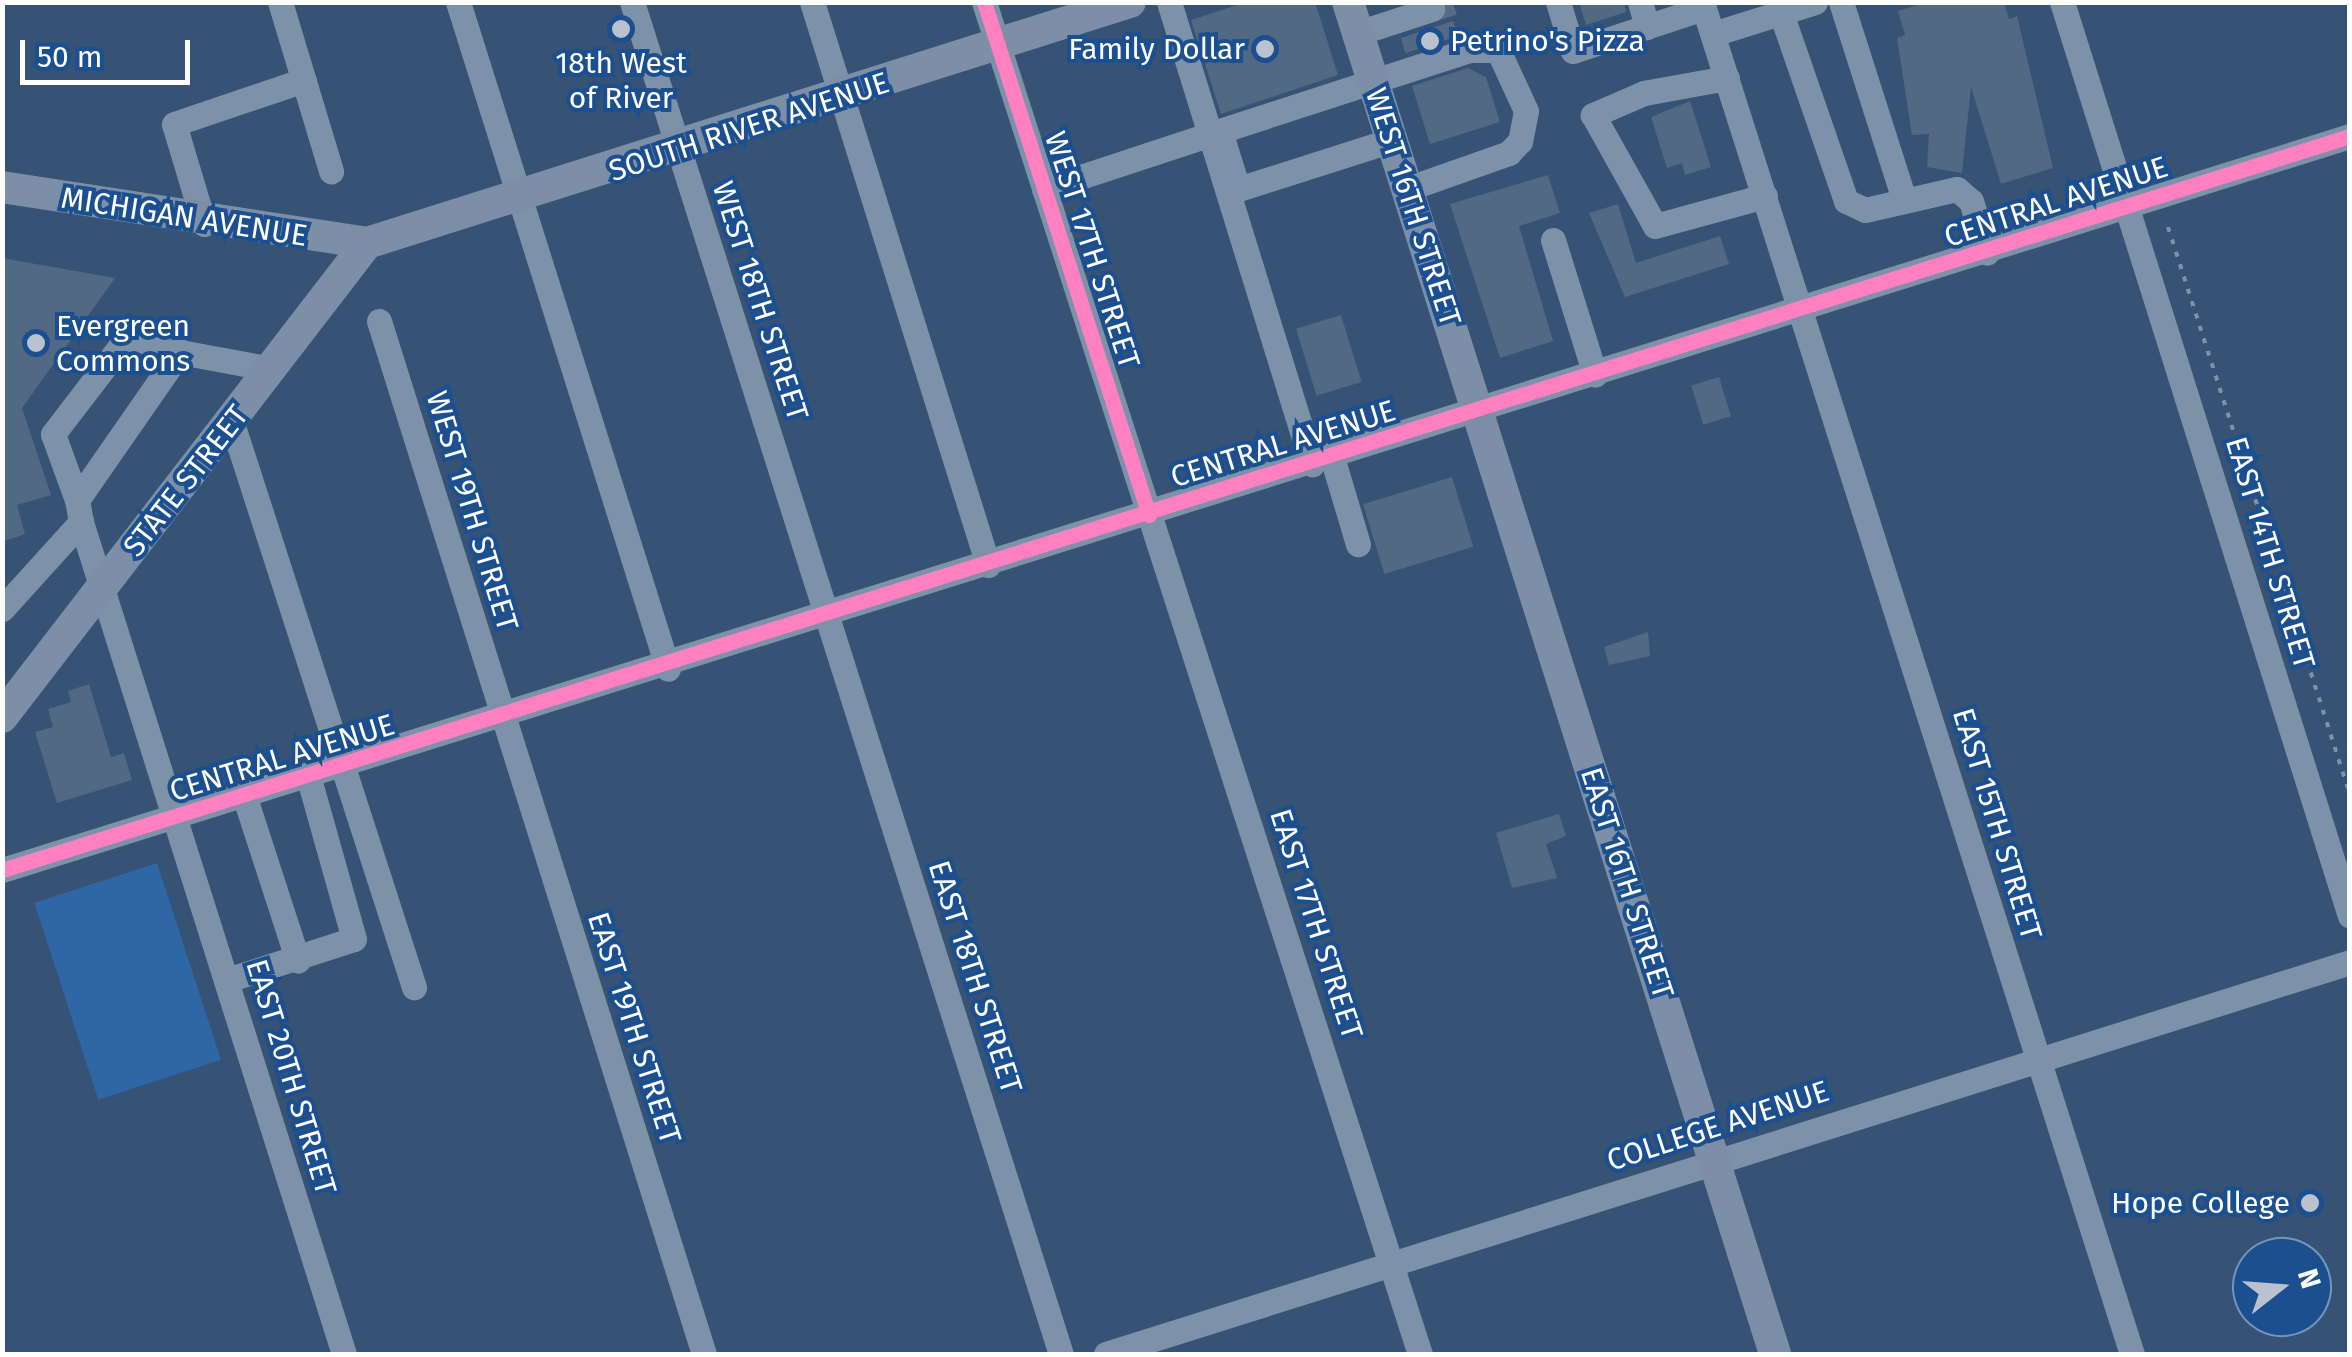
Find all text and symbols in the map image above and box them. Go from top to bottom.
marker: 18th West of River [610,18,632,40]
scale bar [25,20,195,82]
place label: Petrino's Pizza [1450,23,1645,59]
marker: Petrino's Pizza [1419,30,1441,52]
place label: Family Dollar [1068,31,1245,67]
marker: Family Dollar [1254,38,1276,60]
text: 50 m [37,39,102,75]
place label: 18th West of River [555,45,687,116]
street label: SOUTH RIVER AVENUE [604,65,894,189]
street label: WEST 16TH STREET [1358,84,1468,330]
street label: WEST 17TH STREET [1037,127,1147,373]
street label: CENTRAL AVENUE [1940,149,2172,255]
street label: WEST 18TH STREET [704,177,816,425]
street label: MICHIGAN AVENUE [58,180,310,254]
place label: Evergreen Commons [56,308,190,378]
marker: Evergreen Commons [25,332,47,354]
street label: WEST 19TH STREET [418,387,526,635]
street label: CENTRAL AVENUE [1166,393,1400,495]
street label: STATE STREET [116,398,256,564]
street label: EAST 14TH STREET [2218,433,2322,673]
street label: EAST 15TH STREET [1945,704,2049,944]
street label: CENTRAL AVENUE [165,707,399,809]
street label: EAST 16TH STREET [1573,763,1681,1003]
street label: EAST 17TH STREET [1262,805,1370,1043]
street label: EAST 18TH STREET [920,856,1030,1098]
street label: EAST 19TH STREET [580,908,688,1148]
street label: EAST 20TH STREET [238,955,344,1199]
street label: COLLEGE AVENUE [1602,1073,1834,1179]
place label: Hope College [2111,1185,2290,1221]
marker: Hope College [2299,1192,2321,1214]
north arrow [2232,1237,2332,1337]
text: N [2291,1265,2328,1292]

